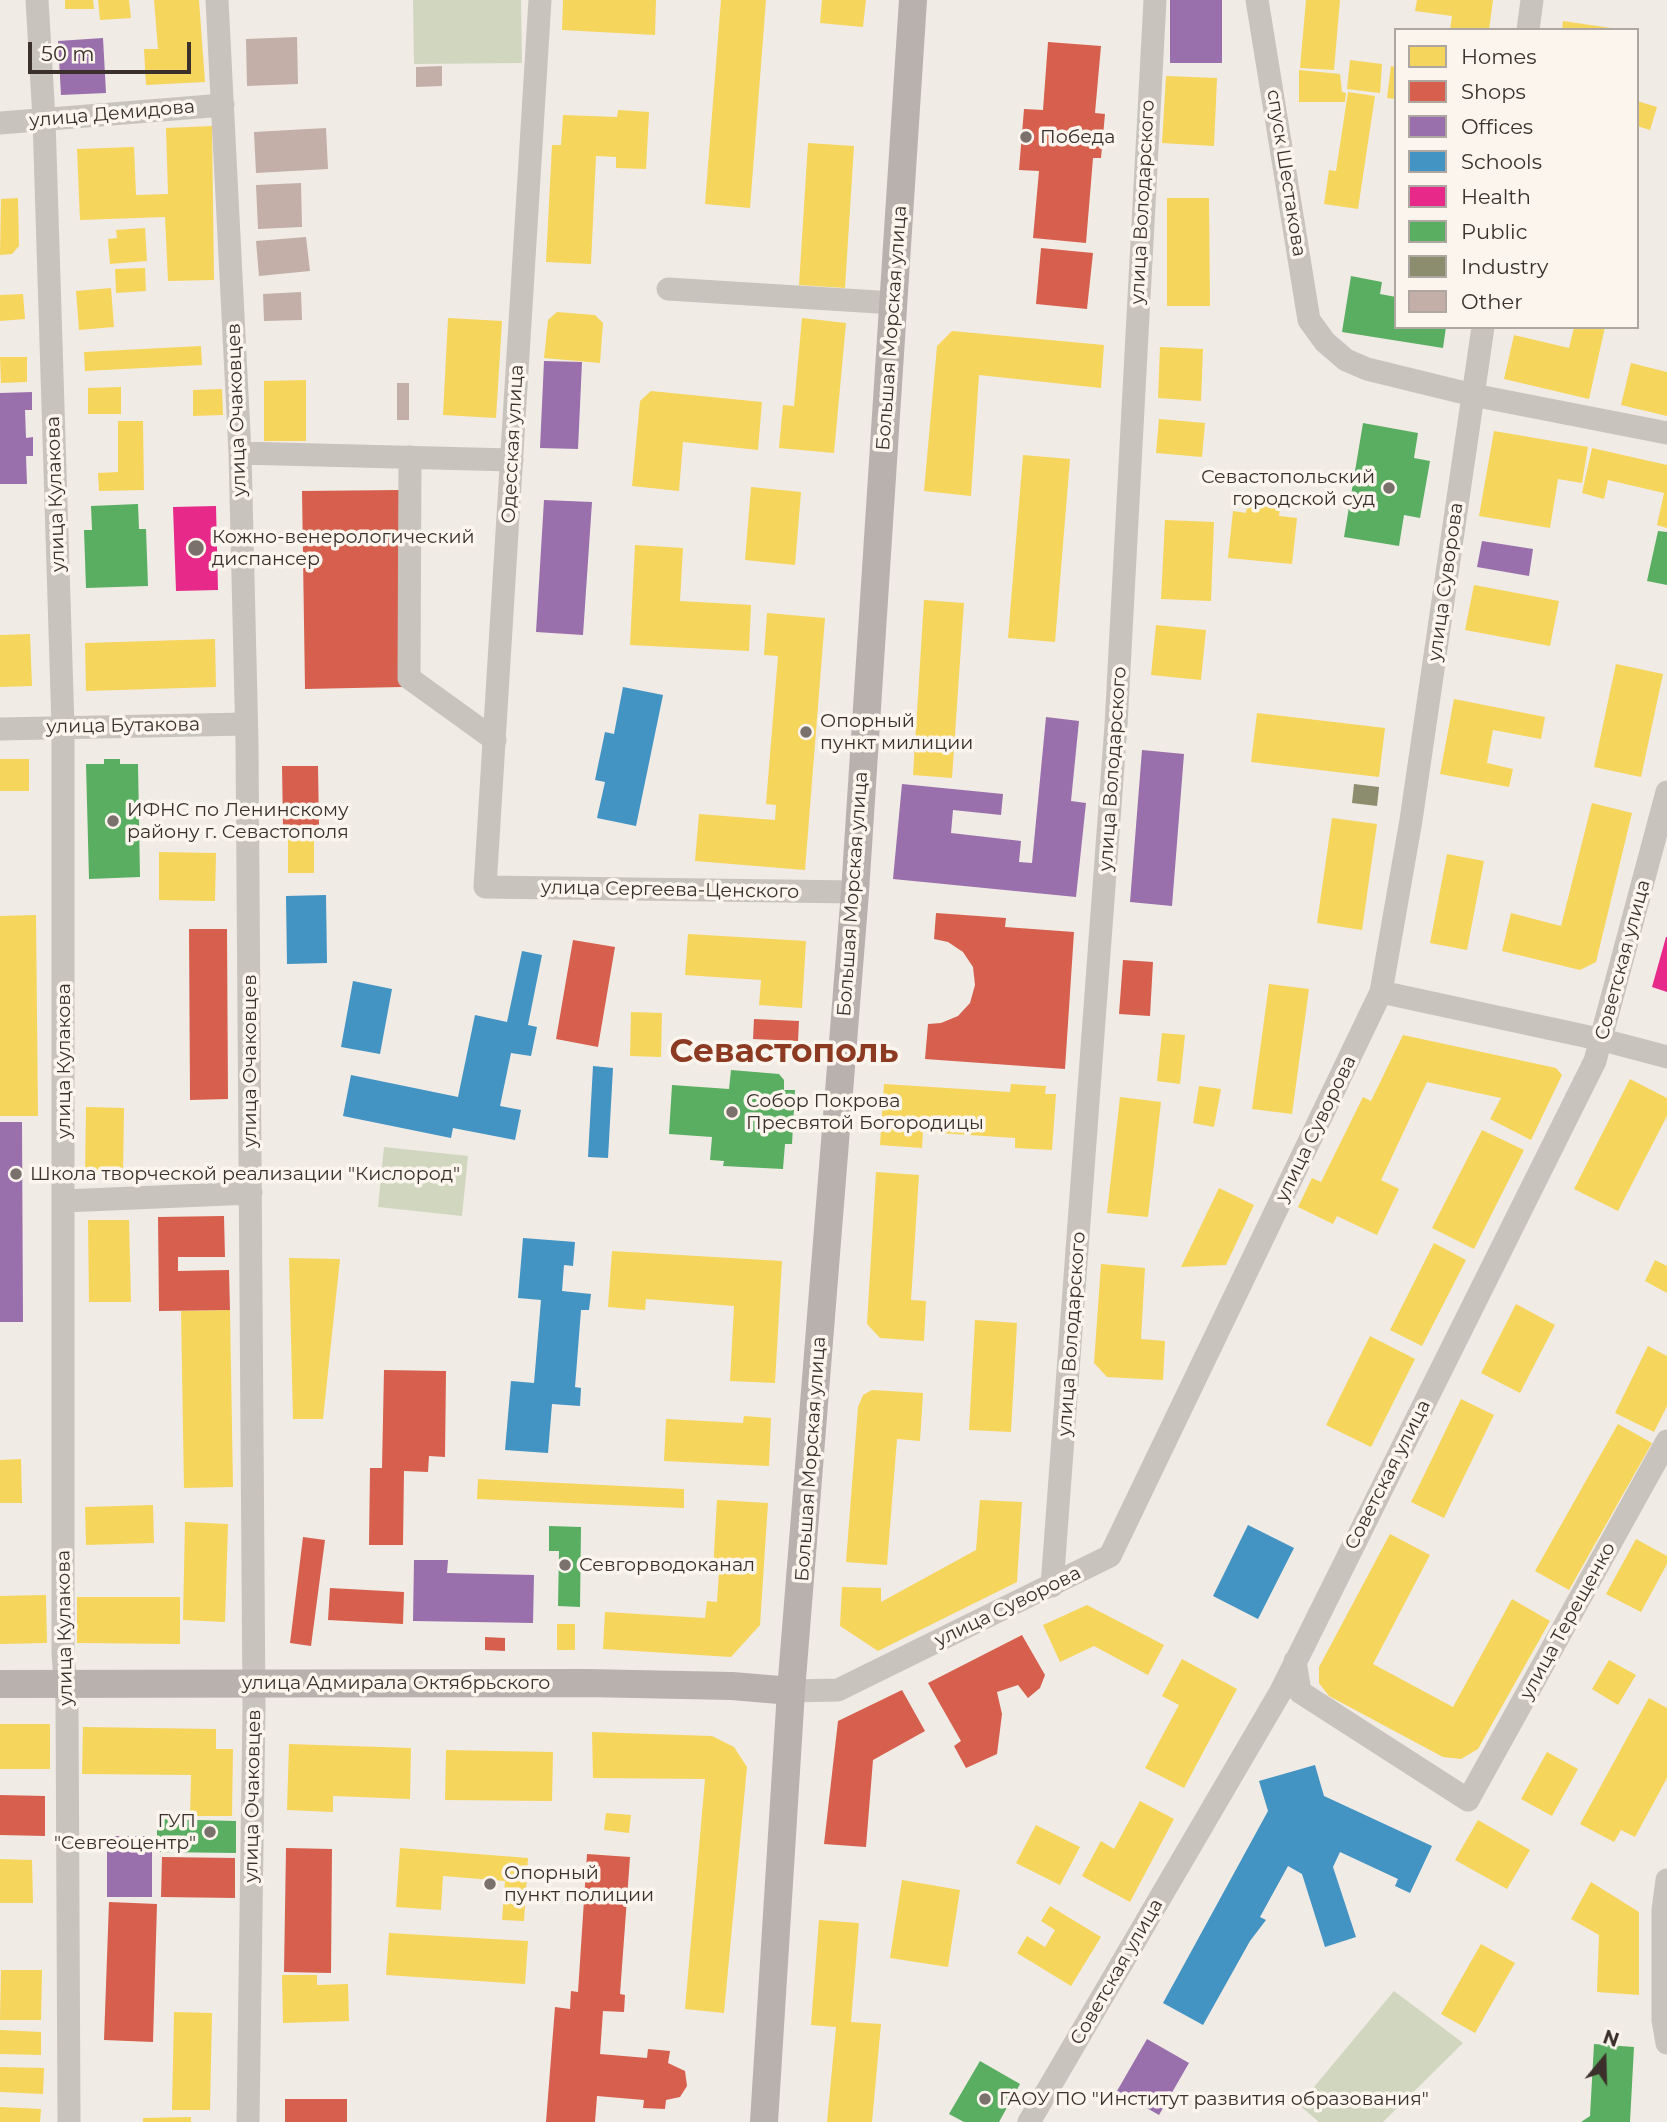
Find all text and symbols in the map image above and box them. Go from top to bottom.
scale bar [32,28,194,72]
legend [1394,28,1639,329]
text: 50 m [41,41,95,66]
text: Homes [1461,44,1536,69]
text: Shops [1461,79,1526,104]
street label: спуск Шестакова [1262,88,1310,258]
street label: улица Демидова [28,95,196,133]
street label: улица Володарского [1126,99,1160,305]
text: Offices [1461,114,1533,139]
place label: Победа [1040,126,1115,148]
marker: Победа [1018,129,1034,145]
text: Schools [1461,149,1542,174]
text: Health [1461,184,1531,209]
street label: Большая Морская улица [872,205,912,451]
text: Public [1461,219,1528,244]
text: Industry [1461,254,1548,279]
text: Other [1461,289,1523,314]
street label: улица Очаковцев [223,323,251,497]
street label: Одесская улица [497,364,529,524]
street label: улица Кулакова [42,416,70,572]
place label: Севастопольский городской суд [1201,466,1375,510]
marker: Севастопольский городской суд [1381,480,1397,496]
street label: улица Суворова [1424,501,1468,663]
place label: Кожно-венерологический диспансер [212,526,475,570]
marker: Кожно-венерологический диспансер [186,538,206,558]
street label: улица Володарского [1094,666,1132,872]
place label: Опорный пункт милиции [820,710,973,754]
street label: улица Бутакова [46,713,200,739]
marker: Опорный пункт милиции [798,724,814,740]
street label: Большая Морская улица [833,771,873,1017]
place label: ИФНС по Ленинскому району г. Севастополя [127,799,349,843]
marker: ИФНС по Ленинскому району г. Севастополя [105,813,121,829]
street label: улица Сергеева-Ценского [541,876,799,904]
street label: Советская улица [1591,877,1655,1043]
street label: улица Очаковцев [239,974,261,1148]
street label: улица Кулакова [53,983,75,1139]
district label: Севастополь [670,1032,898,1072]
street label: улица Суворова [1271,1052,1361,1206]
place label: Собор Покрова Пресвятой Богородицы [746,1090,984,1134]
marker: Собор Покрова Пресвятой Богородицы [724,1104,740,1120]
place label: Школа творческой реализации "Кислород" [30,1163,460,1185]
marker: Школа творческой реализации "Кислород" [8,1166,24,1182]
street label: улица Володарского [1053,1231,1091,1437]
street label: Большая Морская улица [791,1336,831,1582]
street label: Советская улица [1340,1396,1436,1554]
street label: улица Терещенко [1515,1539,1621,1703]
street label: улица Кулакова [52,1550,78,1706]
place label: Севгорводоканал [579,1554,755,1576]
marker: Севгорводоканал [557,1557,573,1573]
street label: улица Суворова [931,1562,1085,1652]
street label: улица Адмирала Октябрьского [242,1672,550,1694]
street label: улица Очаковцев [240,1709,266,1883]
place label: ГУП "Севгеоцентр" [54,1810,196,1854]
marker: ГУП "Севгеоцентр" [202,1824,218,1840]
place label: Опорный пункт полиции [504,1862,654,1906]
marker: Опорный пункт полиции [482,1876,498,1892]
street label: Советская улица [1066,1895,1168,2049]
north arrow [1569,2024,1639,2094]
text: N [1600,2025,1622,2052]
place label: ГАОУ ПО "Институт развития образования" [999,2088,1429,2110]
marker: ГАОУ ПО "Институт развития образования" [977,2091,993,2107]

